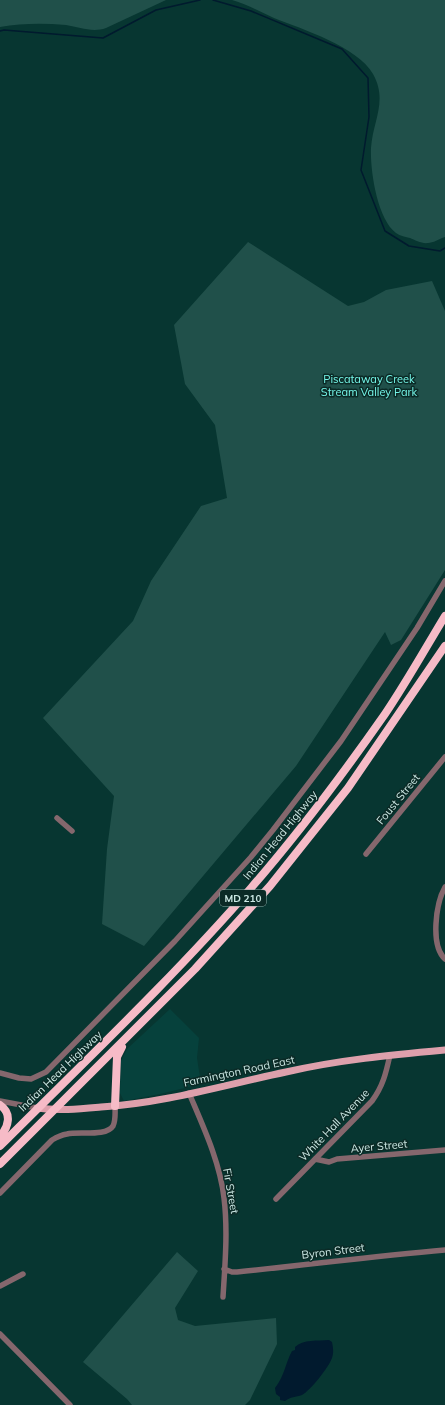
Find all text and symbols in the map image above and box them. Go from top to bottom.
park label: Piscataway Creek Stream Valley Park [321,372,418,399]
street label: Foust Street [373,771,423,827]
street label: Indian Head Highway [240,787,320,882]
road number: MD 210 [220,890,266,906]
street label: Indian Head Highway [15,1027,105,1115]
street label: Farmington Road East [182,1052,296,1090]
street label: White Hall Avenue [296,1086,372,1164]
street label: Ayer Street [350,1137,408,1155]
street label: Fir Street [220,1167,242,1215]
street label: Byron Street [301,1240,365,1262]

